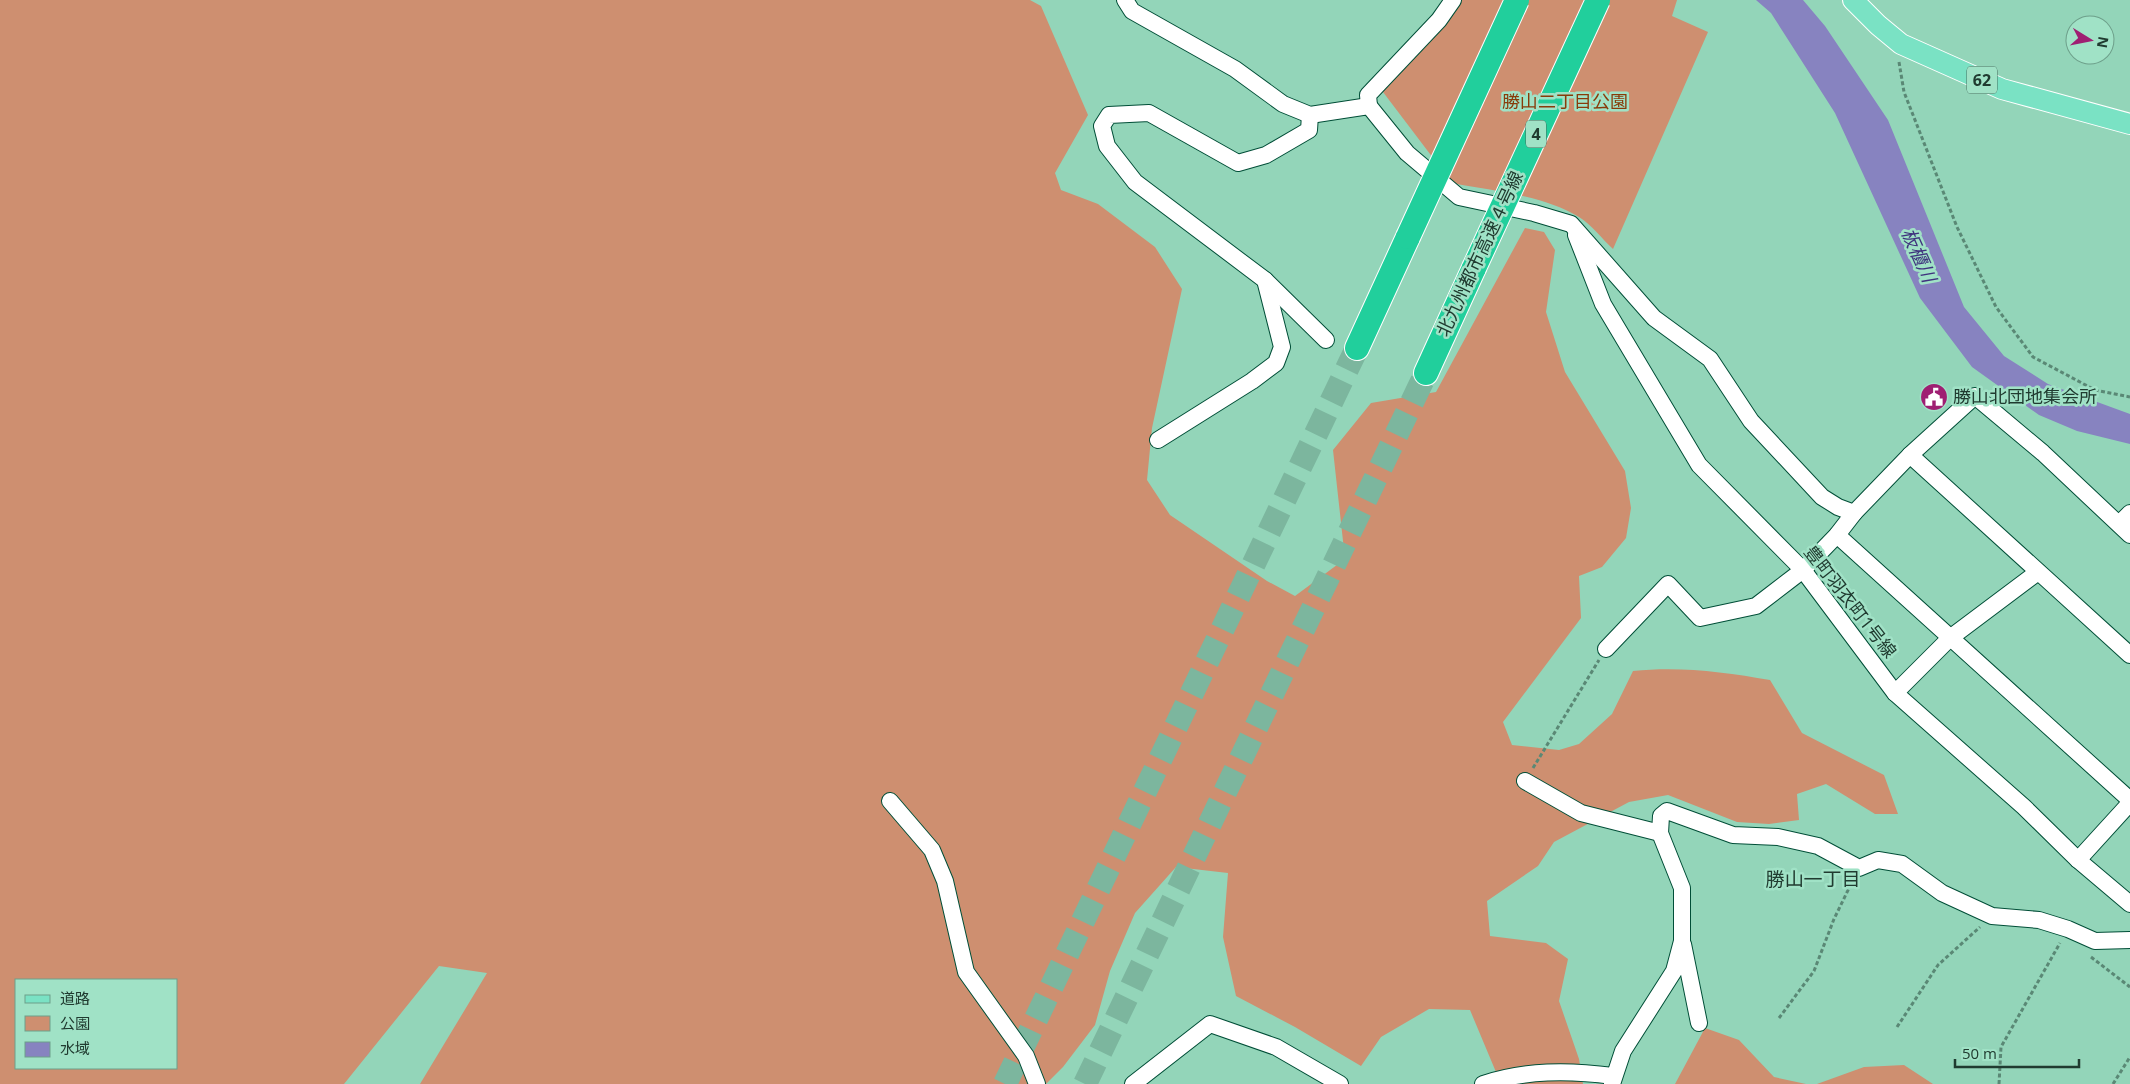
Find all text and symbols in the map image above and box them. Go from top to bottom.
north arrow [2065,15,2115,65]
text: N [2093,35,2114,50]
road number: 62 [1967,66,1997,94]
park label: 勝山二丁目公園 [1502,89,1628,113]
road number: 4 [1526,120,1546,148]
street label: 北九州都市高速４号線 [1430,167,1528,340]
water label: 板櫃川 [1896,224,1943,288]
public building icon: 勝山北団地集会所 [1919,382,1949,412]
place label: 勝山北団地集会所 [1953,384,2097,408]
street label: 豊町羽衣町1号線 [1799,540,1902,662]
district label: 勝山一丁目 [1765,866,1861,892]
legend [15,979,178,1069]
text: 道路 [60,988,90,1008]
text: 公園 [60,1013,90,1033]
scale bar [1955,1036,2079,1068]
text: 水域 [60,1038,90,1058]
text: 50 m [1962,1043,1997,1063]

